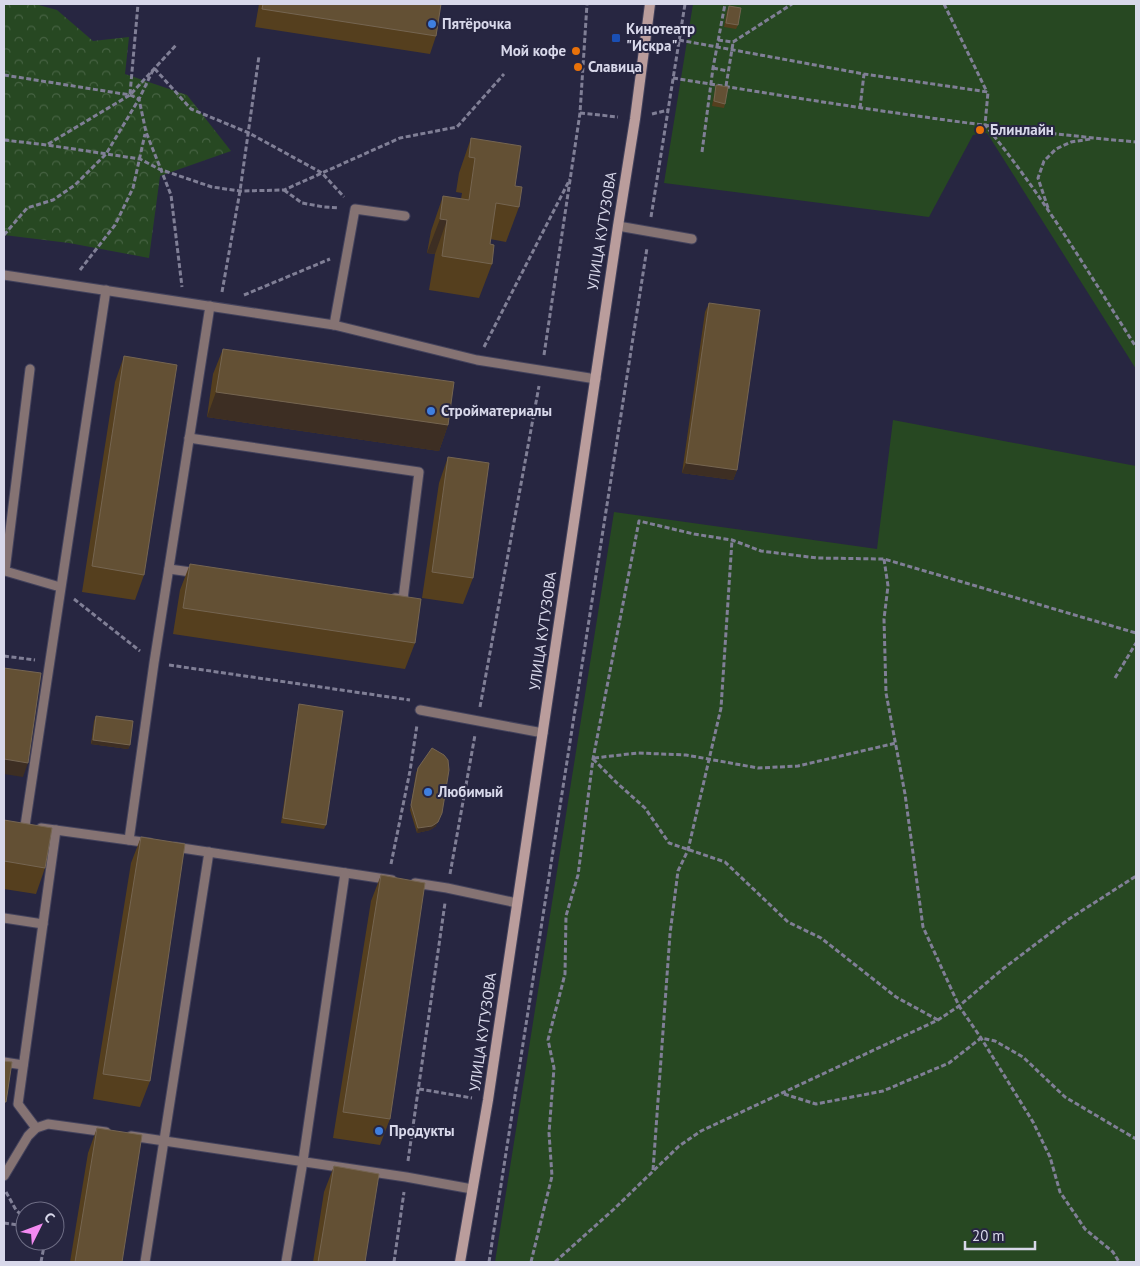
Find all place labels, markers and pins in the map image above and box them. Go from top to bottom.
place label: Пятёрочка [442,14,511,33]
marker: Пятёрочка [426,18,438,30]
place label: Кинотеатр "Искра" [626,19,695,55]
marker: Кинотеатр "Искра" [610,32,622,44]
place label: Мой кофе [501,41,566,60]
marker: Мой кофе [570,45,582,57]
place label: Славица [588,57,642,76]
marker: Славица [572,61,584,73]
place label: Блинлайн [990,120,1054,139]
marker: Блинлайн [974,124,986,136]
place label: Стройматериалы [441,401,552,420]
marker: Стройматериалы [425,405,437,417]
place label: Любимый [437,782,503,801]
marker: Любимый [422,786,434,798]
place label: Продукты [389,1121,455,1140]
marker: Продукты [373,1125,385,1137]

